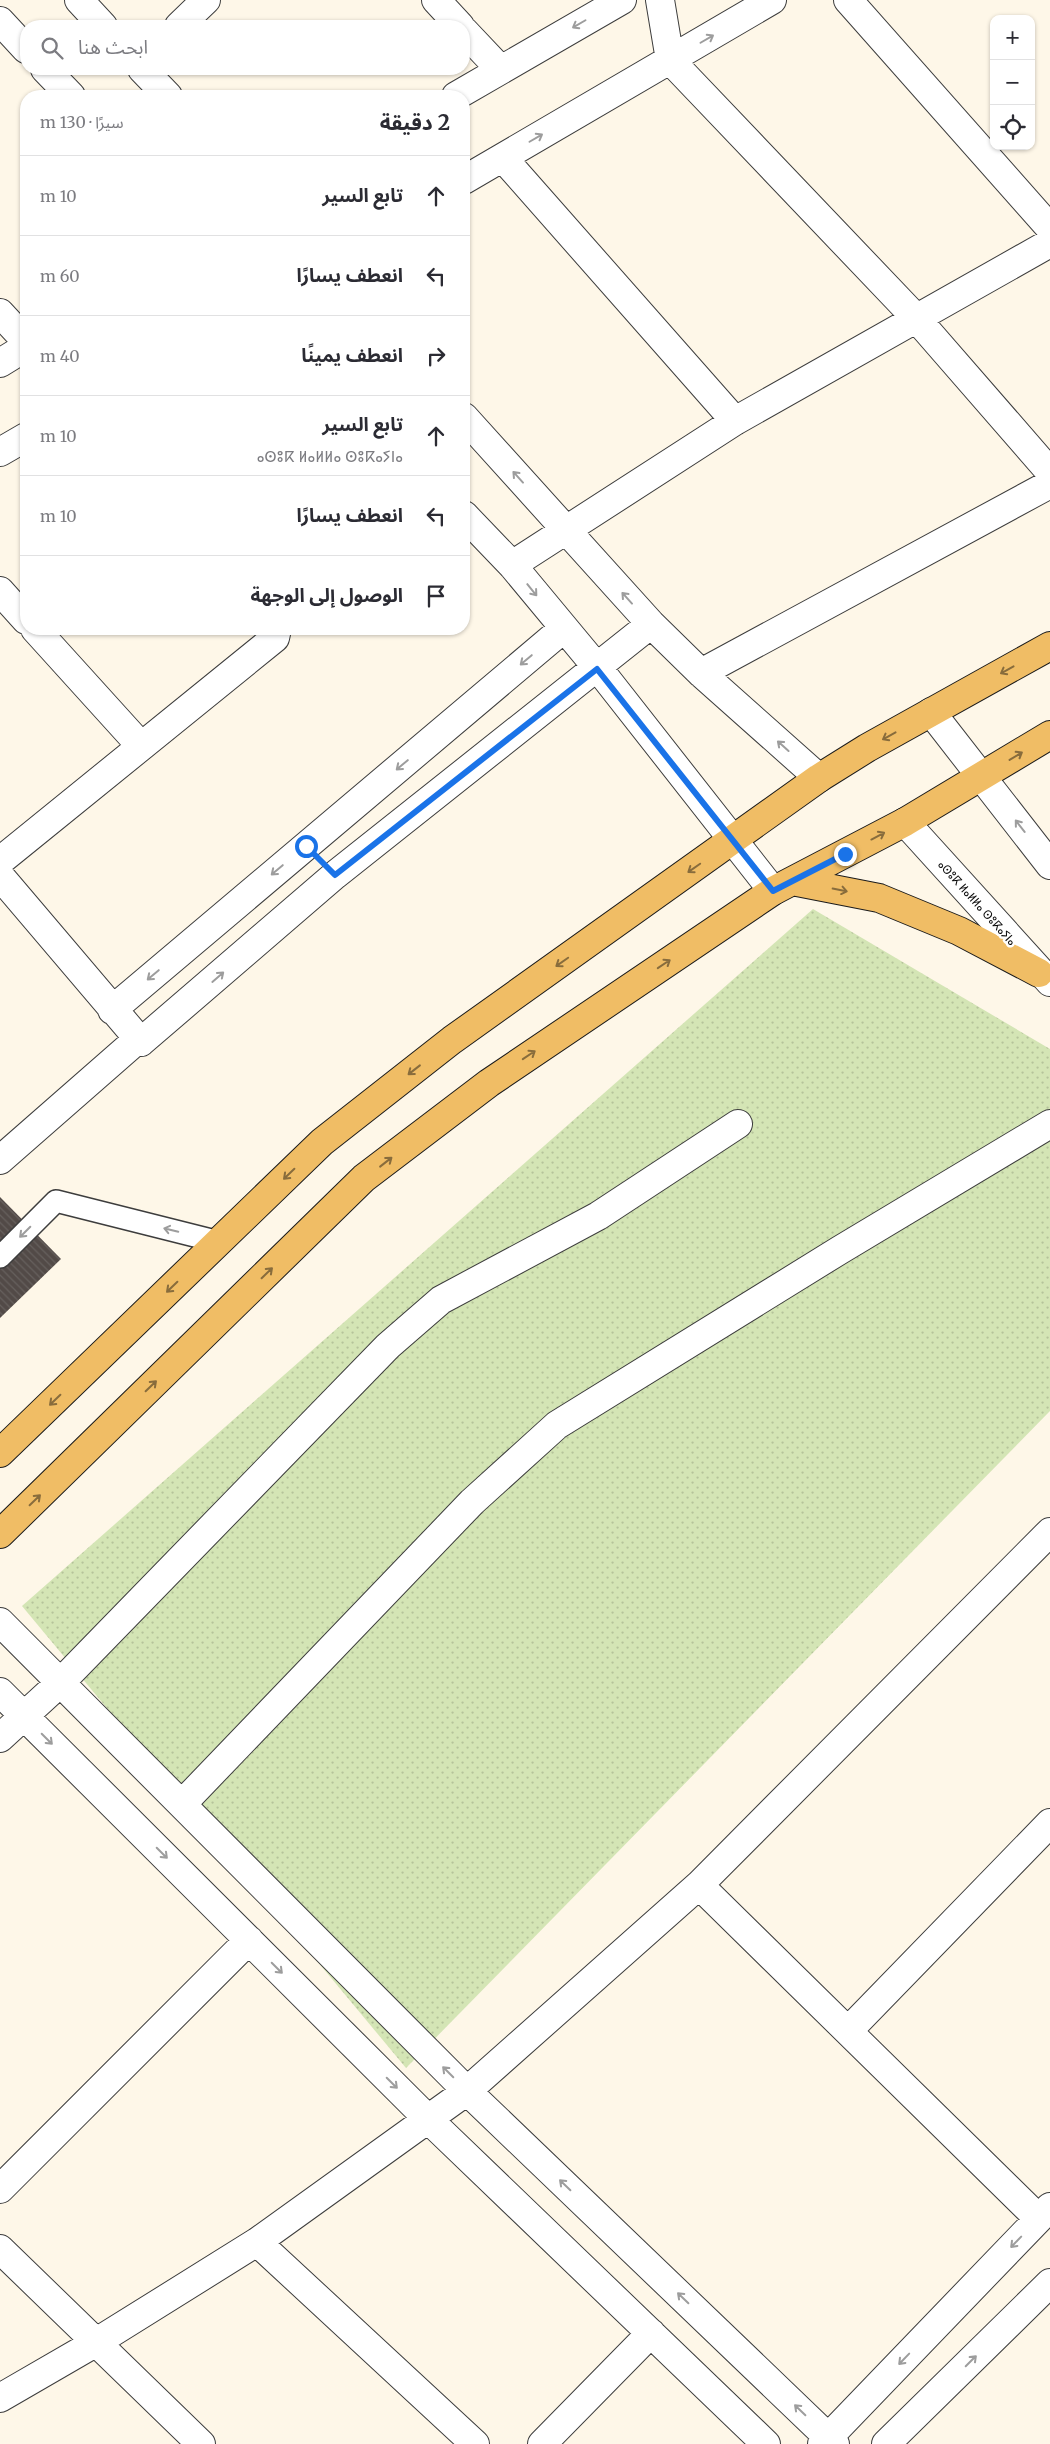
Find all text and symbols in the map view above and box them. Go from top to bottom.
map controls [990,15,1035,150]
button: + [990,15,1035,60]
one-way arrow [572,19,587,29]
search box [20,20,470,75]
one-way arrow [699,33,713,43]
icon: search [38,34,66,62]
text: ابحث هنا [78,35,148,59]
button: − [990,60,1035,105]
button: locate [990,105,1035,150]
text: 2 دقيقة [380,109,450,136]
text: سيرًا · 130 m [40,112,123,132]
one-way arrow [529,133,543,143]
icon: ahead [422,182,450,210]
text: تابع السير [322,183,403,207]
text: 10 m [40,186,77,206]
icon: left [422,262,450,290]
text: انعطف يسارًا [296,263,403,287]
text: 60 m [40,266,80,286]
icon: right [422,342,450,370]
text: انعطف يمينًا [301,343,403,367]
text: 40 m [40,346,80,366]
text: تابع السير [322,412,403,436]
icon: ahead [422,422,450,450]
text: 10 m [40,426,77,446]
text: ⴰⵙⵓⴽ ⵍⴰⵍⵍⴰ ⵙⵓⴽⴰⵢⵏⴰ [257,446,403,466]
one-way arrow [512,471,524,484]
icon: left [422,502,450,530]
text: انعطف يسارًا [296,503,403,527]
text: 10 m [40,506,77,526]
icon: arrive [422,582,450,610]
text: الوصول إلى الوجهة [251,583,403,607]
one-way arrow [526,583,537,596]
one-way arrow [621,591,633,604]
one-way arrow [519,655,532,666]
one-way arrow [1000,665,1015,675]
one-way arrow [882,731,896,741]
one-way arrow [776,740,789,752]
one-way arrow [1008,751,1022,761]
one-way arrow [395,760,408,771]
one-way arrow [1015,820,1026,833]
one-way arrow [870,831,885,841]
route start [295,835,318,858]
route end [834,843,857,866]
street label: ⴰⵙⵓⴽ ⵍⴰⵍⵍⴰ ⵙⵓⴽⴰⵢⵏⴰ [935,857,1020,949]
one-way arrow [687,863,701,873]
one-way arrow [271,864,284,876]
one-way arrow [832,885,848,895]
one-way arrow [555,957,569,967]
one-way arrow [656,959,670,969]
one-way arrow [147,969,160,981]
one-way arrow [211,971,224,982]
one-way arrow [522,1050,536,1060]
one-way arrow [407,1065,421,1075]
one-way arrow [379,1156,392,1167]
one-way arrow [283,1168,295,1180]
one-way arrow [164,1225,180,1234]
one-way arrow [19,1226,31,1238]
one-way arrow [261,1267,274,1279]
one-way arrow [166,1281,178,1293]
one-way arrow [145,1380,157,1393]
one-way arrow [50,1393,62,1405]
one-way arrow [29,1494,41,1506]
one-way arrow [41,1732,53,1745]
one-way arrow [156,1847,168,1859]
one-way arrow [271,1962,283,1974]
one-way arrow [442,2066,455,2078]
one-way arrow [386,2077,398,2089]
one-way arrow [559,2179,572,2191]
one-way arrow [1010,2236,1022,2248]
one-way arrow [676,2292,689,2304]
one-way arrow [898,2353,910,2366]
one-way arrow [965,2354,977,2367]
one-way arrow [793,2404,806,2416]

